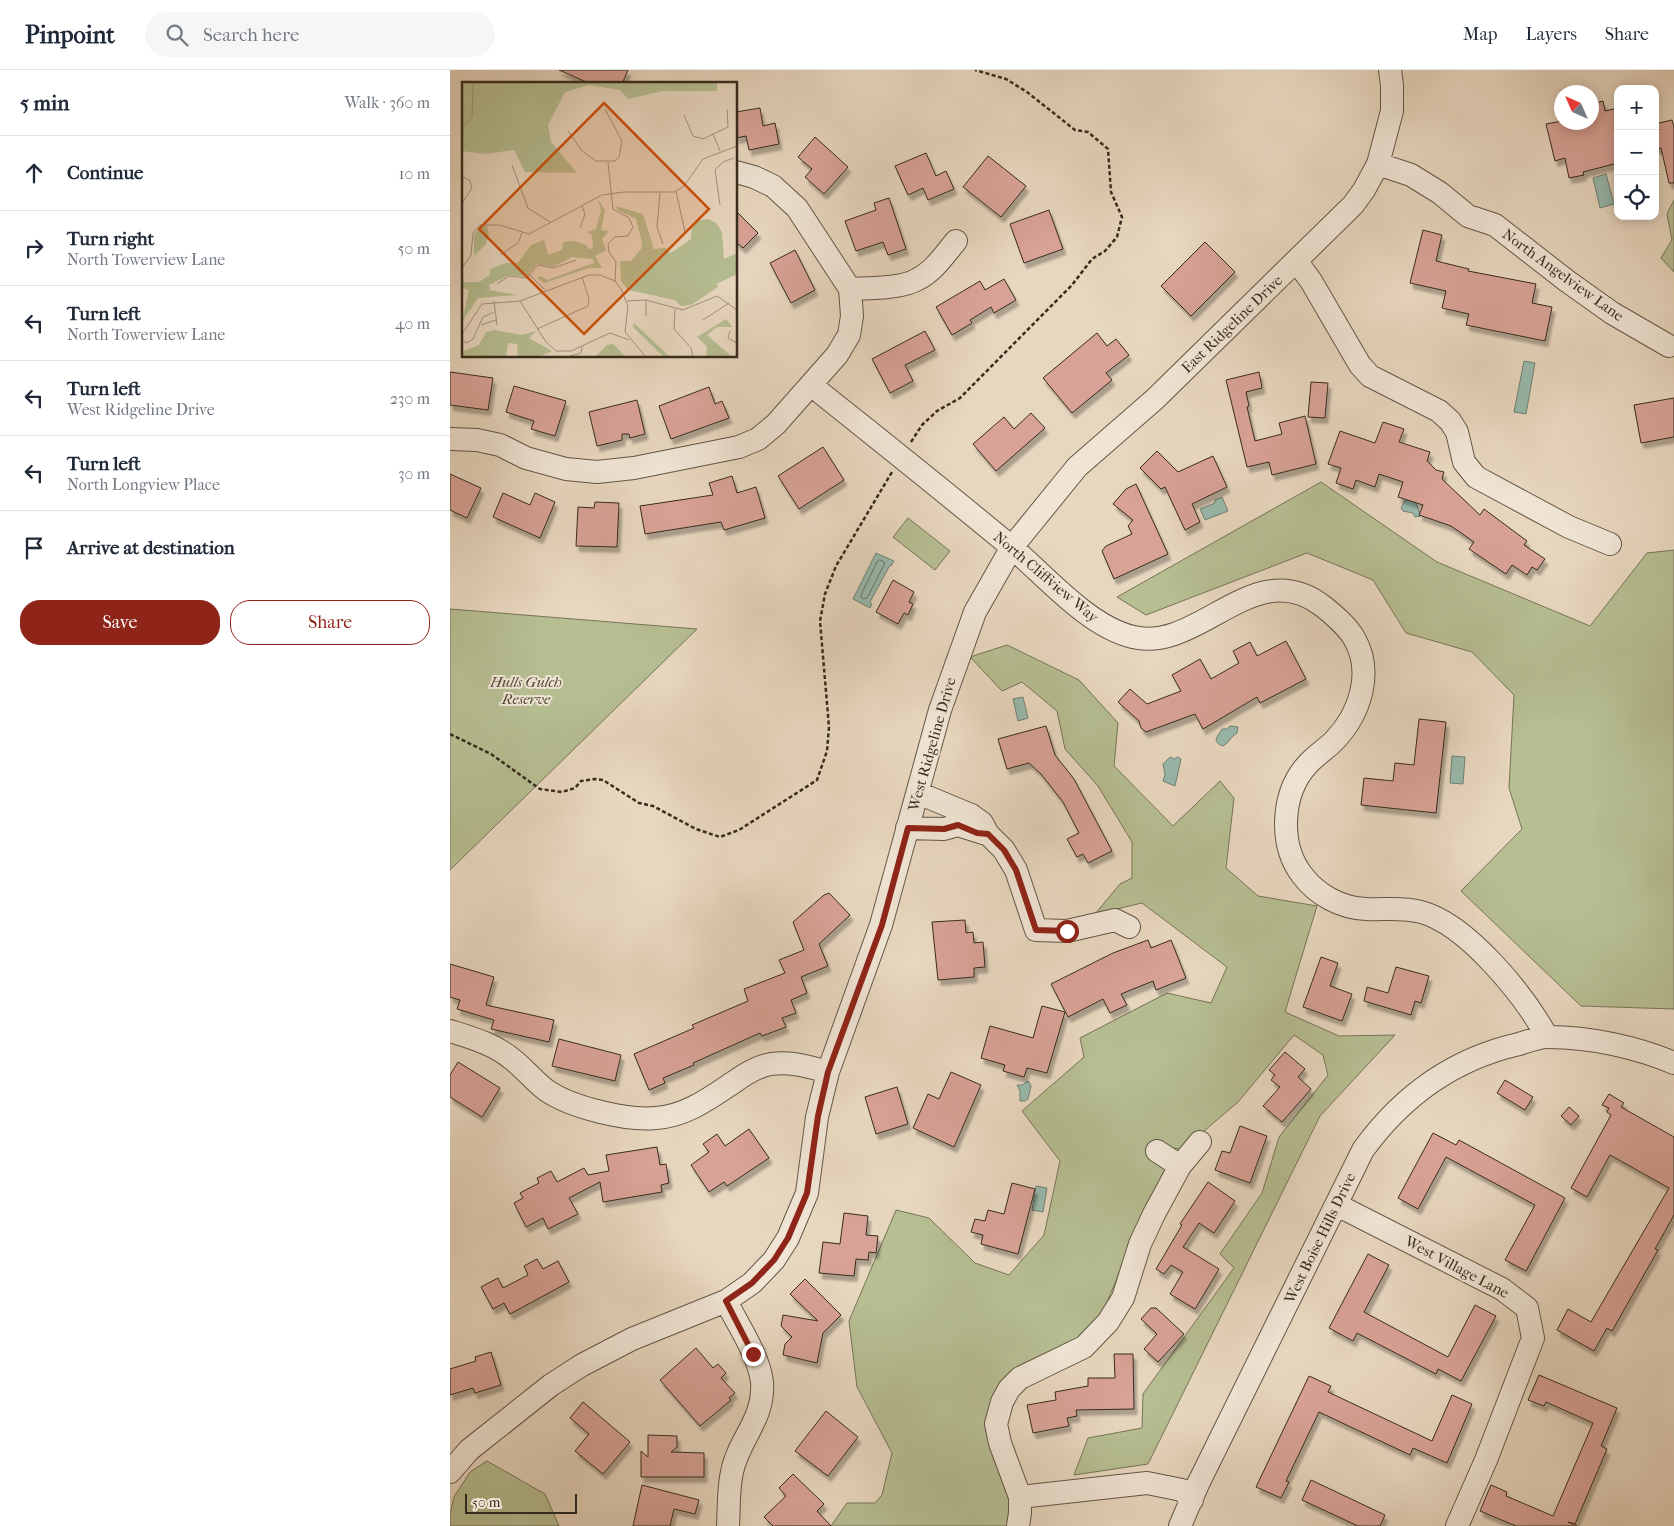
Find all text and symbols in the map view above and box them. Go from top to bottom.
search box [145,12,495,57]
text: Pinpoint [25,21,115,49]
icon: search [163,21,191,49]
text: Search here [203,24,299,46]
text: Map [1463,24,1497,45]
text: Layers [1525,24,1577,45]
text: Share [1605,24,1649,45]
inset map [462,82,738,358]
north arrow [1554,85,1599,130]
map controls [1614,85,1659,220]
button: + [1614,85,1659,130]
text: 5 min [20,91,69,115]
text: Walk · 360 m [344,93,430,112]
button: − [1614,130,1659,175]
icon: ahead [20,159,48,187]
text: Continue [67,162,143,184]
text: 10 m [399,164,430,183]
button: locate [1614,175,1659,220]
street label: North Angelview Lane [1499,225,1628,325]
text: Turn right [67,228,154,250]
icon: right [20,234,48,262]
text: 50 m [398,239,430,258]
text: North Towerview Lane [67,250,225,269]
street label: East Ridgeline Drive [1178,271,1287,377]
text: Turn left [67,303,141,325]
icon: left [20,309,48,337]
text: 40 m [395,314,430,333]
text: North Towerview Lane [67,325,225,344]
text: Turn left [67,378,141,400]
icon: left [20,384,48,412]
text: 230 m [390,389,430,408]
text: West Ridgeline Drive [67,400,215,419]
text: Turn left [67,453,141,475]
icon: left [20,459,48,487]
text: 30 m [398,464,430,483]
text: North Longview Place [67,475,220,494]
street label: North Cliffview Way [990,528,1103,627]
icon: arrive [20,534,48,562]
text: Arrive at destination [67,537,235,559]
button: Save [20,600,220,645]
button: Share [230,600,430,645]
park label: Hulls Gulch Reserve [489,673,562,708]
street label: West Ridgeline Drive [904,674,960,814]
route start [1056,920,1079,943]
street label: West Boise Hills Drive [1280,1169,1360,1307]
street label: West Village Lane [1401,1231,1513,1302]
route end [742,1343,765,1366]
scale bar [465,1491,578,1514]
text: 50 m [472,1494,500,1511]

